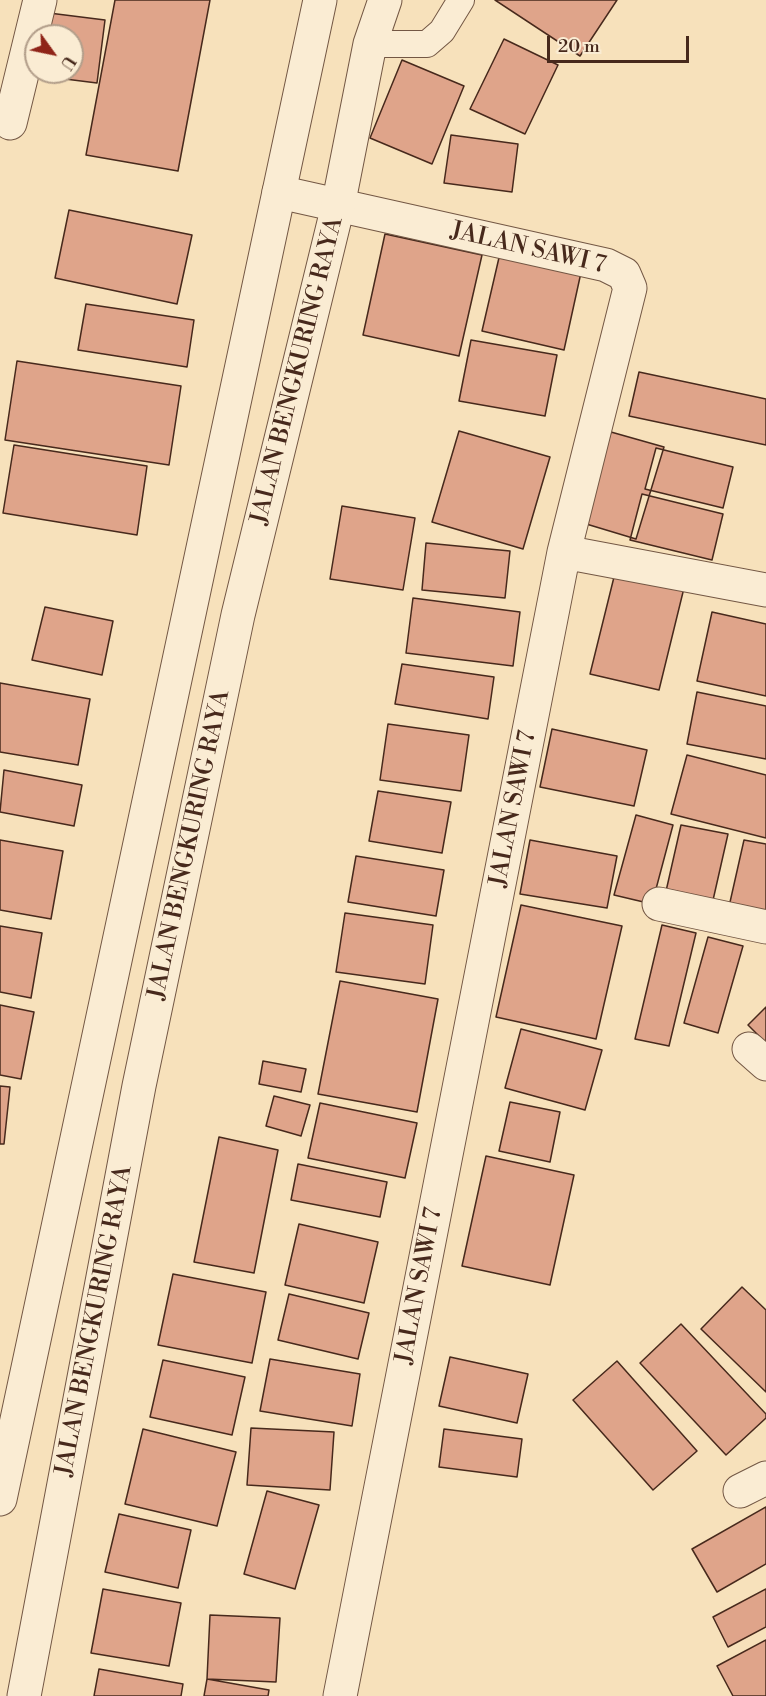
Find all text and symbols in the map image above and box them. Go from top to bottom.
north arrow [24,24,84,84]
scale bar [550,24,692,62]
text: 20 m [558,35,600,58]
text: U [56,52,79,73]
street label: JALAN BENGKURING RAYA [246,214,350,528]
street label: JALAN SAWI 7 [448,217,608,281]
street label: JALAN BENGKURING RAYA [143,688,237,1002]
street label: JALAN SAWI 7 [485,729,543,889]
street label: JALAN BENGKURING RAYA [51,1163,139,1479]
street label: JALAN SAWI 7 [391,1206,449,1366]

